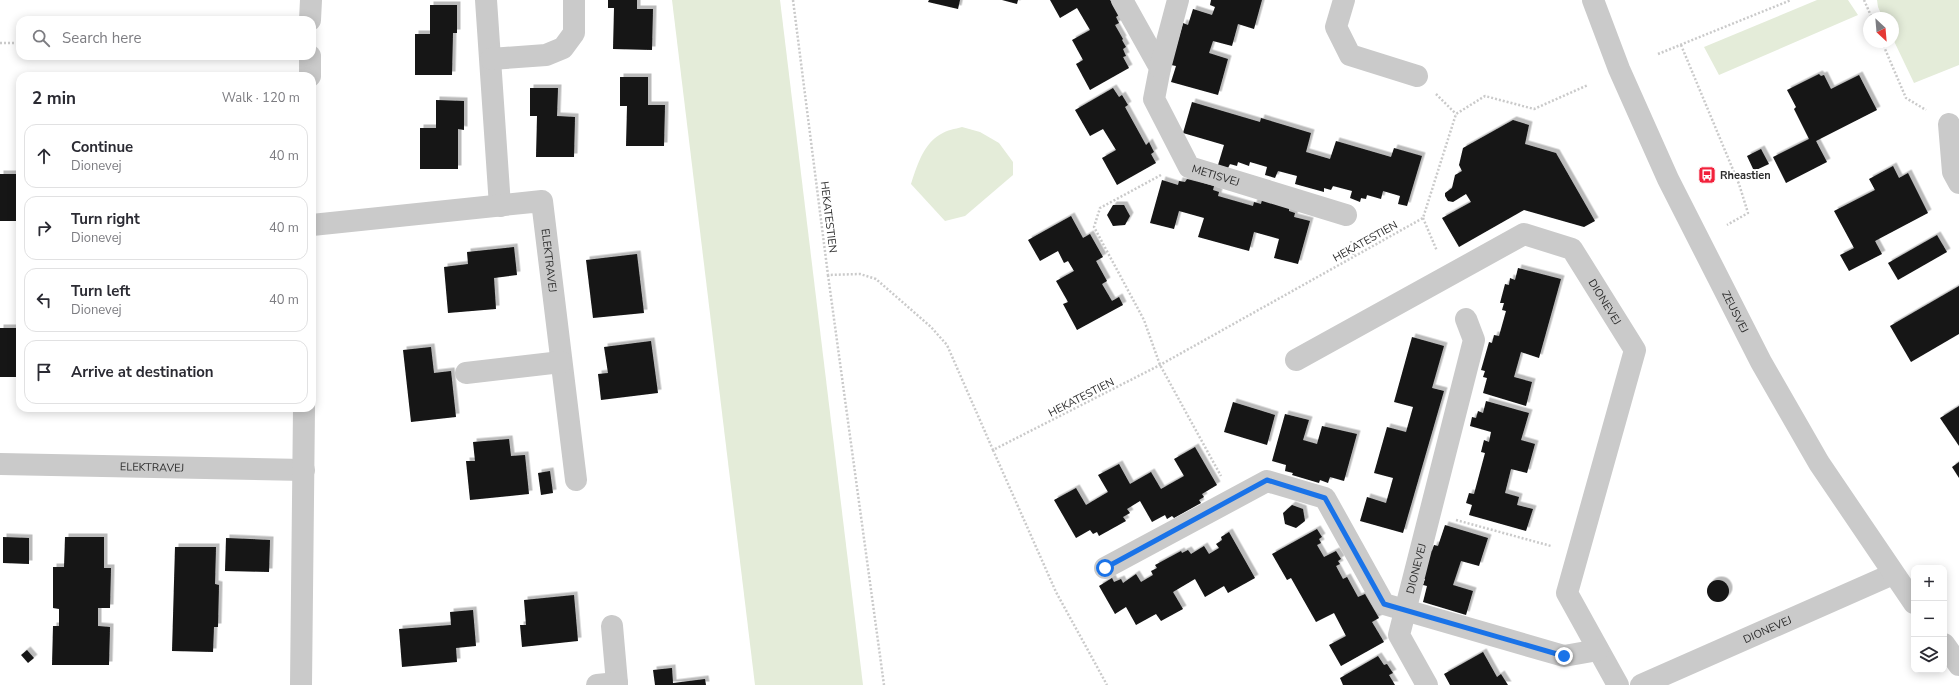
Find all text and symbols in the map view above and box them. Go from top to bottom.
north arrow [1863,12,1899,48]
search box [16,16,316,60]
icon: search [30,27,52,49]
text: Search here [62,28,142,48]
text: 2 min [32,87,76,110]
text: Walk · 120 m [222,89,300,107]
text: Continue [71,137,133,157]
icon: ahead [33,145,55,167]
text: 40 m [269,147,299,165]
text: Dionevej [71,157,122,175]
street label: METISVEJ [1190,161,1241,190]
bus stop icon: Rheastien [1697,165,1717,185]
place label: Rheastien [1720,168,1771,183]
street label: HEKATESTIEN [817,180,840,254]
text: Turn right [71,209,140,229]
icon: right [33,217,55,239]
street label: HEKATESTIEN [1330,217,1400,265]
text: 40 m [269,219,299,237]
street label: ELEKTRAVEJ [537,228,560,293]
text: Dionevej [71,229,122,247]
street label: DIONEVEJ [1584,276,1625,328]
text: Turn left [71,281,130,301]
street label: ZEUSVEJ [1718,288,1752,335]
icon: left [33,289,55,311]
text: 40 m [269,291,299,309]
text: Dionevej [71,301,122,319]
icon: arrive [33,361,55,383]
text: Arrive at destination [71,362,214,382]
street label: HEKATESTIEN [1046,374,1117,420]
street label: ELEKTRAVEJ [120,459,184,476]
street label: DIONEVEJ [1403,542,1430,595]
route start [1096,559,1114,577]
map controls [1911,565,1947,673]
button: + [1911,565,1947,601]
button: − [1911,601,1947,637]
street label: DIONEVEJ [1741,613,1794,647]
button: layers [1911,637,1947,673]
route end [1555,647,1573,665]

